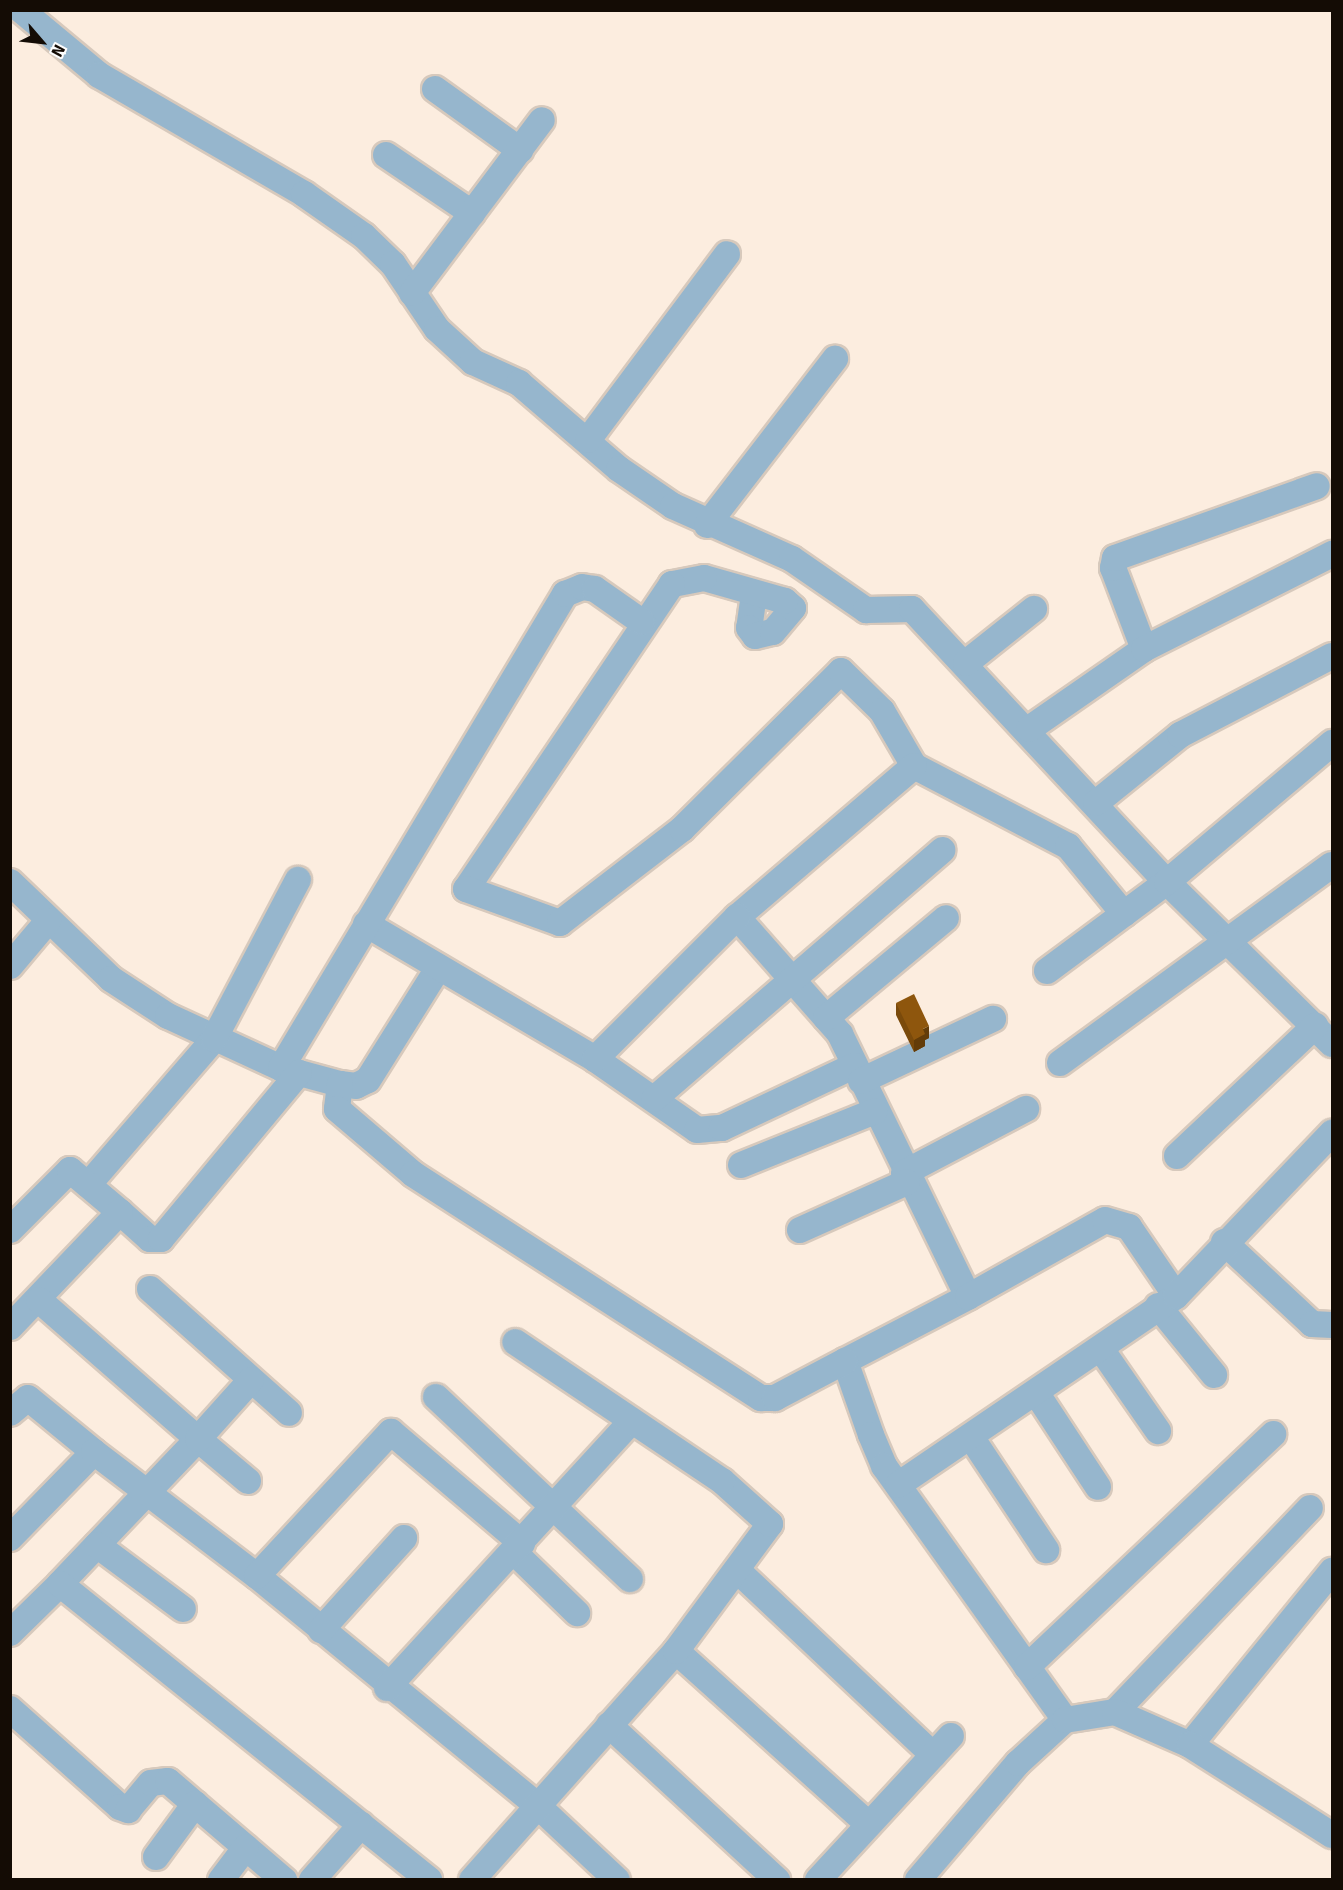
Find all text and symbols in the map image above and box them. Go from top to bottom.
north arrow [12,12,72,72]
text: N [46,41,69,60]

